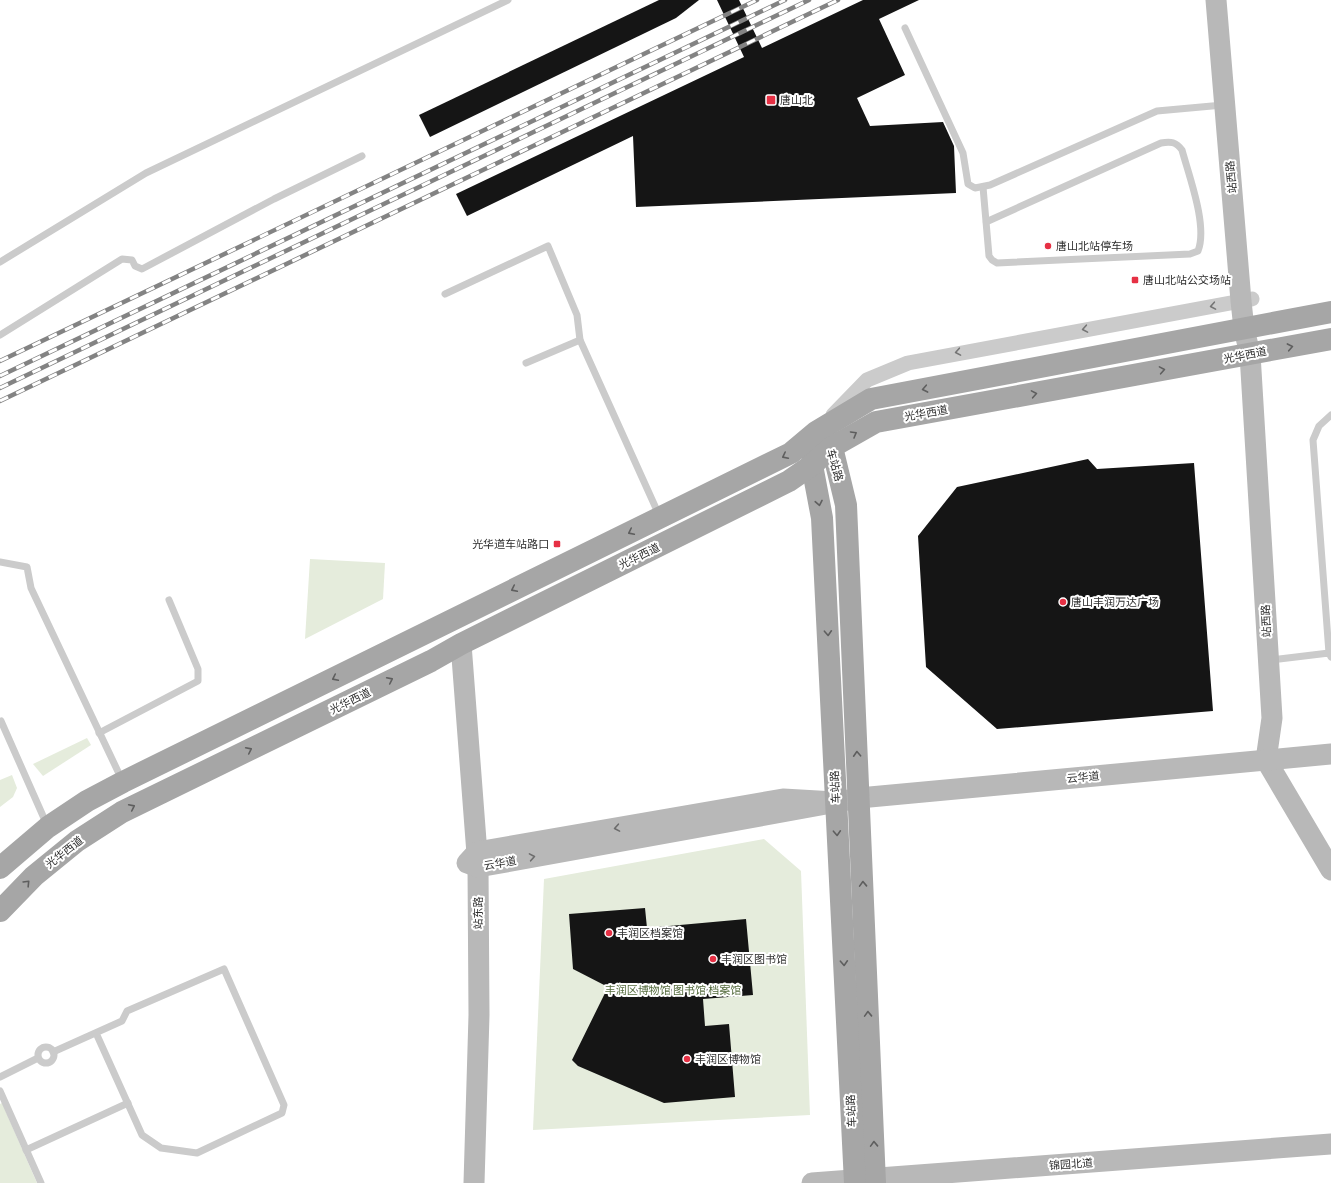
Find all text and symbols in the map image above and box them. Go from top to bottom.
place label: 唐山北 [780,93,813,108]
marker: 唐山北 [765,94,777,106]
street label: 站西路 [1223,160,1240,194]
place label: 唐山北站停车场 [1056,239,1133,254]
marker: 唐山北站停车场 [1043,241,1053,251]
place label: 唐山北站公交场站 [1143,273,1231,288]
marker: 唐山北站公交场站 [1130,275,1140,285]
one-way arrow [1210,301,1216,310]
one-way arrow [1082,324,1089,333]
one-way arrow [1287,343,1293,351]
street label: 光华西道 [1222,344,1268,367]
one-way arrow [954,348,961,356]
one-way arrow [1159,367,1165,375]
one-way arrow [922,384,928,393]
one-way arrow [1031,390,1037,399]
street label: 光华西道 [903,402,949,425]
one-way arrow [850,432,858,439]
street label: 车站路 [823,447,846,483]
one-way arrow [782,451,789,458]
one-way arrow [815,500,823,507]
one-way arrow [628,527,635,535]
place label: 光华道车站路口 [472,537,549,552]
marker: 光华道车站路口 [552,539,562,549]
street label: 光华西道 [616,540,662,573]
one-way arrow [511,584,519,592]
place label: 唐山丰润万达广场 [1071,595,1159,610]
marker: 唐山丰润万达广场 [1058,597,1068,607]
street label: 站西路 [1258,604,1275,638]
one-way arrow [823,630,832,636]
one-way arrow [332,673,339,681]
one-way arrow [386,678,394,685]
street label: 光华西道 [327,685,373,718]
one-way arrow [244,747,252,755]
one-way arrow [853,751,862,757]
street label: 云华道 [1066,769,1100,786]
street label: 车站路 [827,770,844,804]
one-way arrow [128,804,135,812]
one-way arrow [614,823,620,831]
one-way arrow [833,830,841,836]
street label: 光华西道 [42,833,86,872]
street label: 云华道 [483,853,518,874]
one-way arrow [529,853,535,862]
one-way arrow [22,880,30,888]
one-way arrow [859,881,867,887]
street label: 站东路 [471,897,486,930]
place label: 丰润区档案馆 [617,926,683,941]
marker: 丰润区档案馆 [604,928,614,938]
place label: 丰润区图书馆 [721,952,787,967]
marker: 丰润区图书馆 [708,954,718,964]
one-way arrow [839,960,848,966]
park label: 丰润区博物馆 图书馆 档案馆 [605,983,741,998]
one-way arrow [864,1011,873,1017]
place label: 丰润区博物馆 [695,1052,761,1067]
marker: 丰润区博物馆 [682,1054,692,1064]
street label: 车站路 [843,1094,860,1128]
one-way arrow [869,1141,878,1147]
street label: 锦园北道 [1049,1155,1094,1174]

